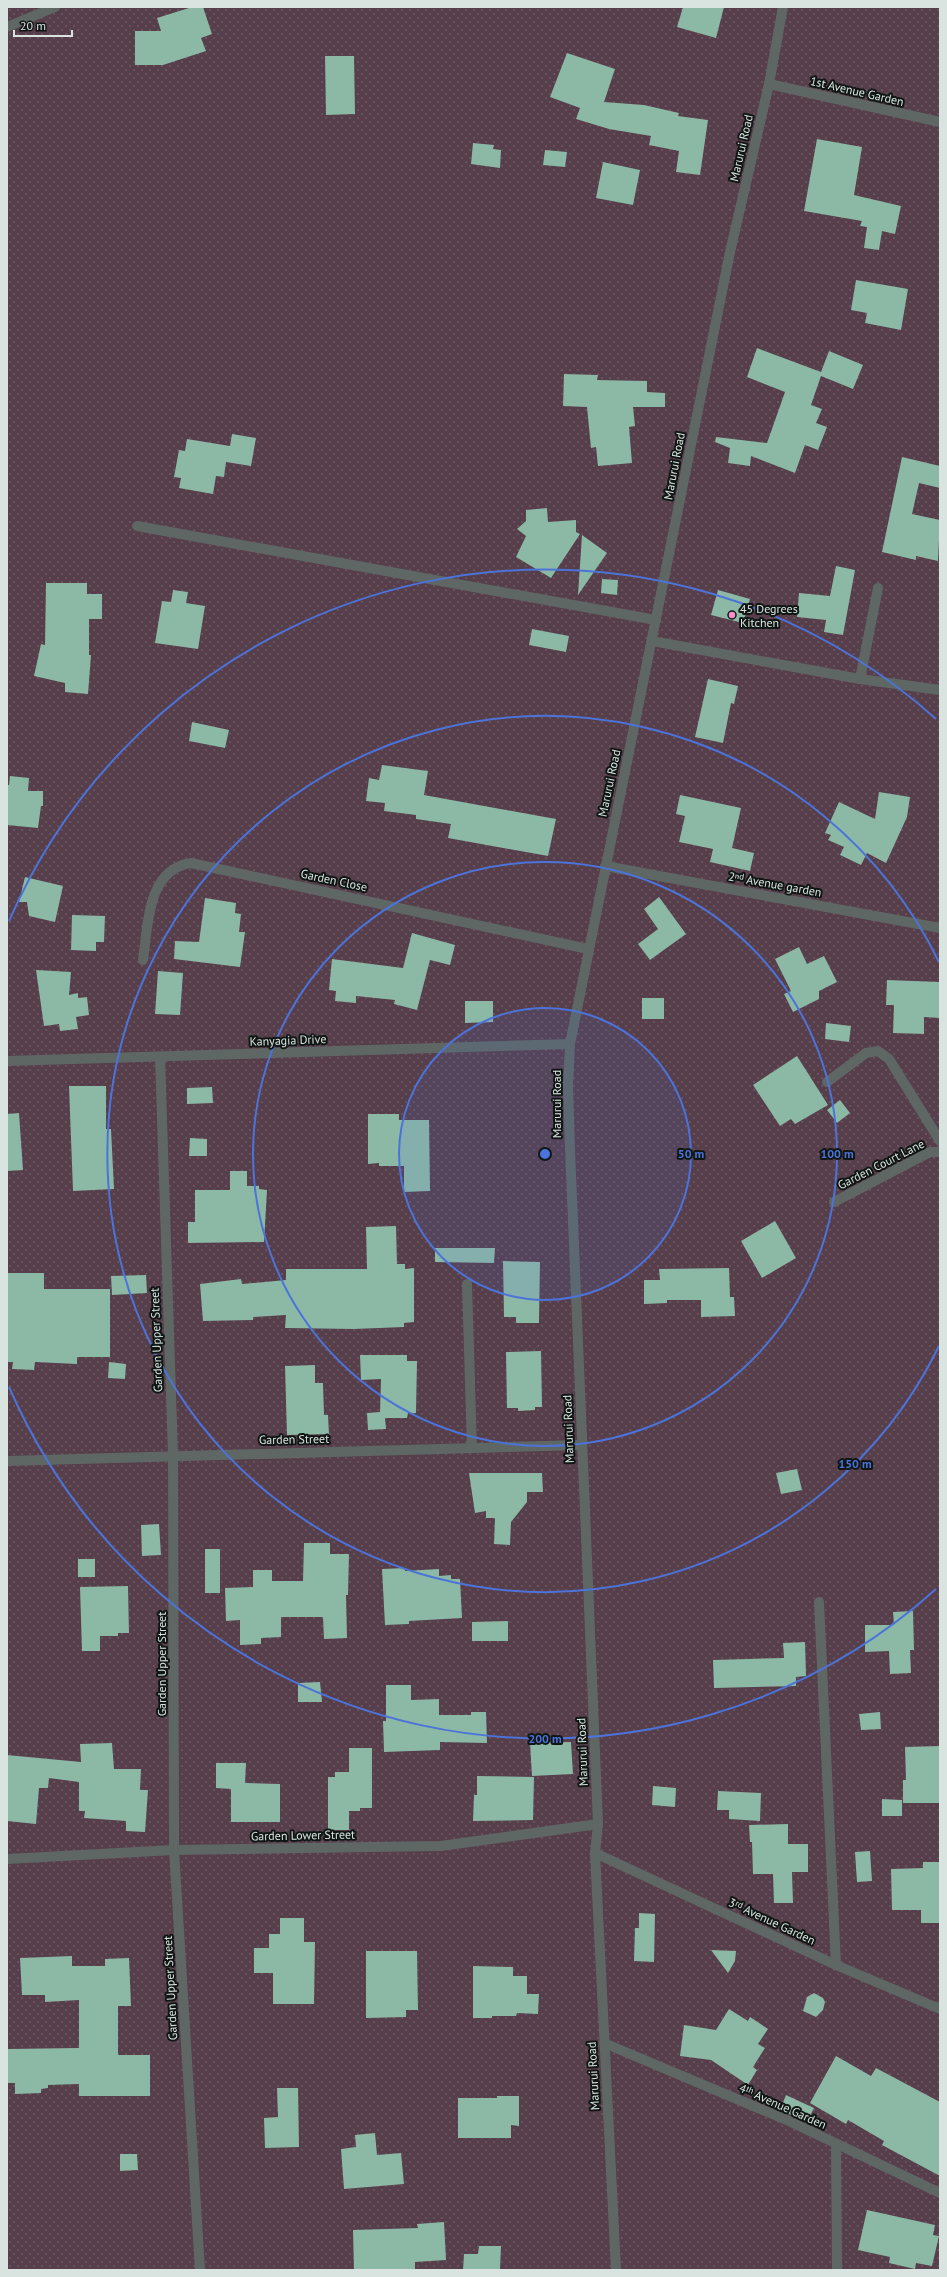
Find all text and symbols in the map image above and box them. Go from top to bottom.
scale bar [14,12,72,38]
text: 20 m [20,18,46,33]
street label: 1st Avenue Garden [809,73,905,109]
street label: Marurui Road [726,113,756,183]
street label: Marurui Road [660,431,688,501]
place label: 45 Degrees Kitchen [740,601,798,630]
marker: 45 Degrees Kitchen [727,610,737,620]
street label: Marurui Road [595,748,623,818]
street label: Garden Close [299,866,369,894]
street label: 2ⁿᵈ Avenue garden [727,868,823,900]
street label: Kanyagia Drive [249,1031,327,1049]
street label: Marurui Road [549,1070,564,1138]
street label: Garden Court Lane [835,1136,927,1192]
text: 50 m [678,1146,704,1161]
text: 100 m [820,1146,854,1161]
centre of rings [538,1147,552,1161]
street label: Garden Upper Street [147,1287,165,1393]
street label: Marurui Road [559,1395,577,1463]
street label: Garden Street [259,1431,329,1447]
text: 150 m [838,1456,872,1471]
street label: Garden Upper Street [154,1612,169,1716]
street label: Marurui Road [573,1718,591,1786]
text: 200 m [528,1731,562,1746]
street label: Garden Lower Street [251,1827,355,1843]
street label: 3ʳᵈ Avenue Garden [726,1894,818,1948]
street label: Garden Upper Street [160,1935,180,2041]
street label: Marurui Road [584,2041,602,2111]
street label: 4ᵗʰ Avenue Garden [737,2080,829,2132]

